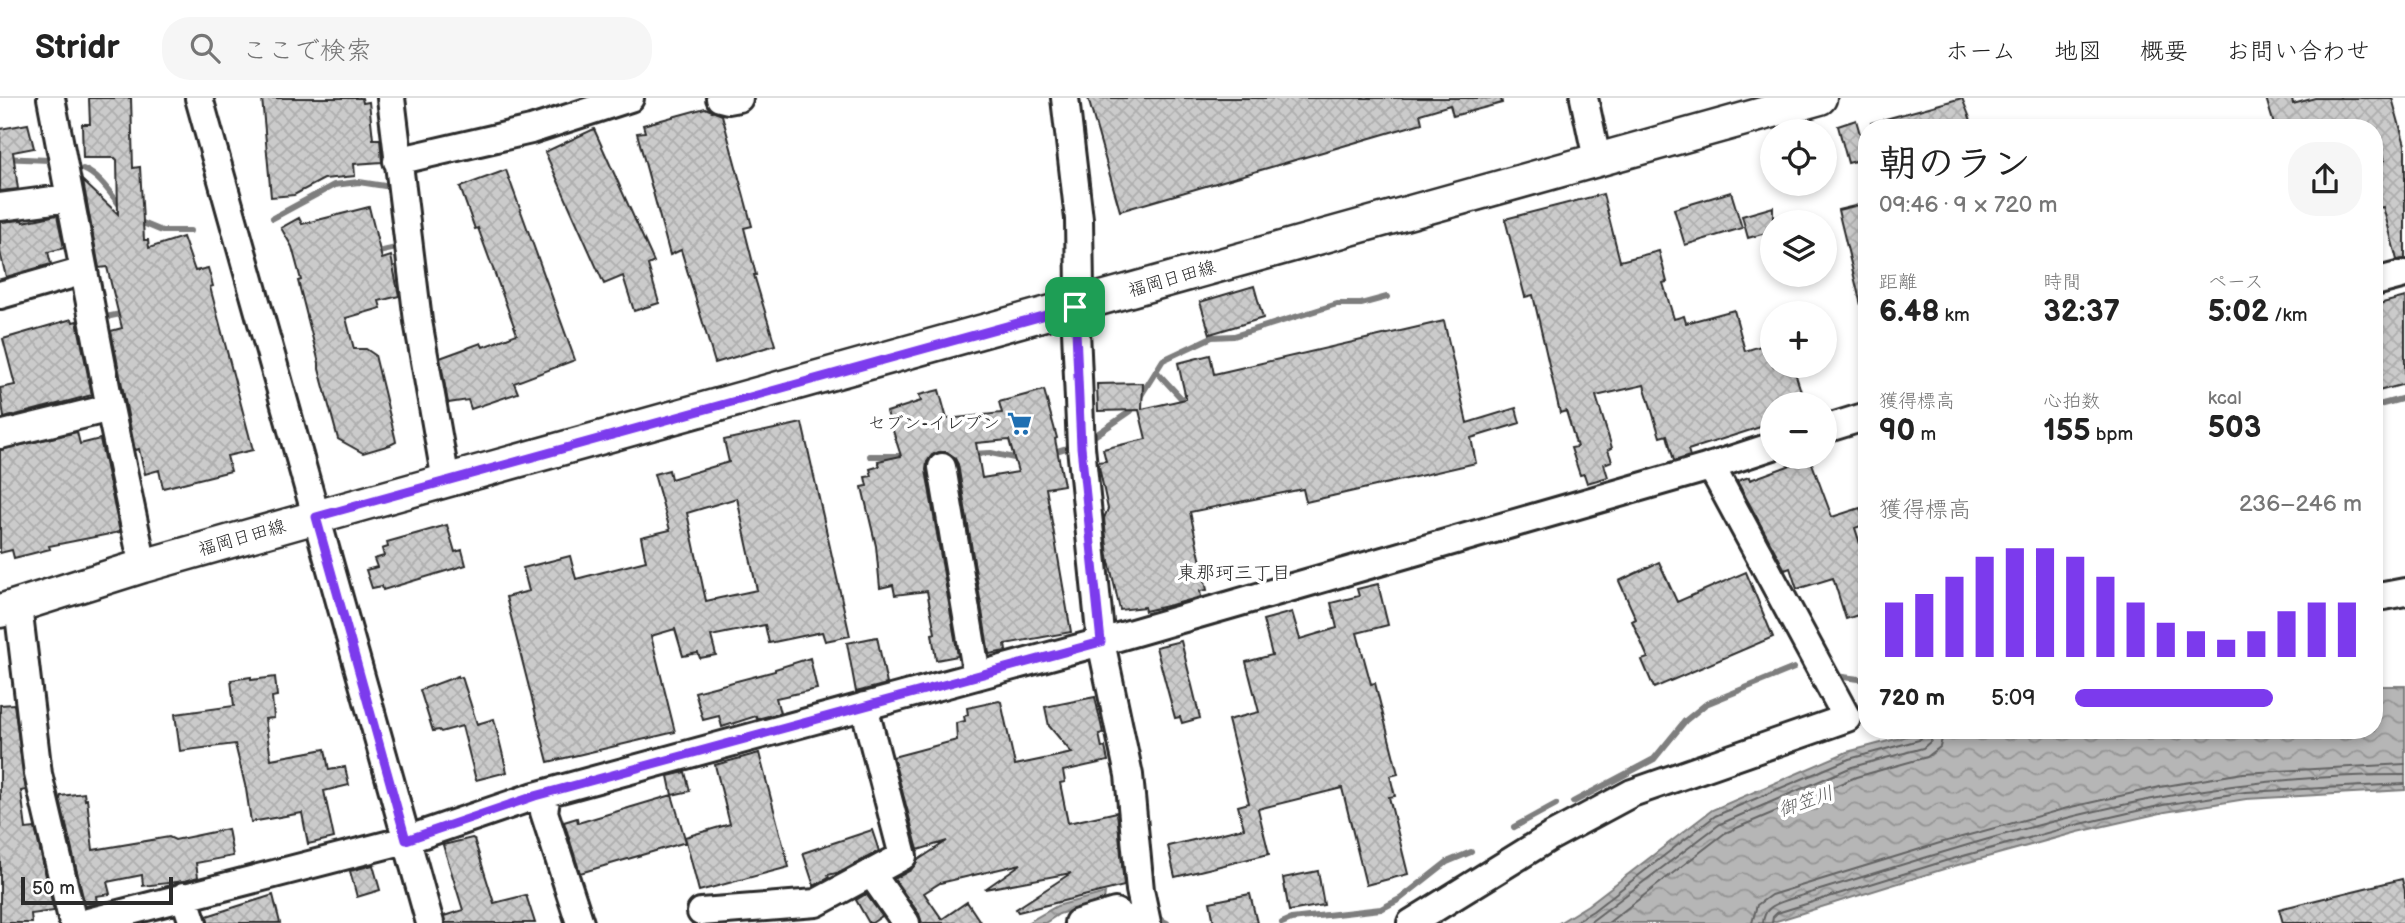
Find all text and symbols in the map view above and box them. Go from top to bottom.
search box [162,17,652,80]
text: Stridr [35,28,120,68]
icon: search [186,29,224,67]
text: ここで検索 [242,36,372,67]
text: ホーム [1945,37,2016,66]
text: 地図 [2054,37,2102,66]
text: 概要 [2140,37,2188,66]
text: お問い合わせ [2226,37,2370,66]
map controls [1760,119,1837,469]
button: locate [1760,119,1837,196]
text: 朝のラン [1879,142,2031,187]
button: share [2288,142,2362,216]
text: 09:46 · 9 × 720 m [1879,191,2058,219]
button: layers [1760,210,1837,287]
street label: 福岡日田線 [1126,257,1218,301]
text: 距離 [1879,271,1917,294]
text: 時間 [2043,271,2081,294]
text: ペース [2208,271,2264,294]
pin [1045,277,1105,337]
icon: arrive [1056,288,1094,326]
text: 6.48 [1879,294,1939,330]
text: 32:37 [2043,294,2120,330]
text: 5:02 [2208,294,2269,330]
button: + [1760,301,1837,378]
text: km [1939,304,1970,327]
text: /km [2269,304,2308,327]
text: kcal [2208,387,2242,410]
text: 獲得標高 [1879,390,1955,413]
text: 心拍数 [2043,390,2100,413]
button: − [1760,392,1837,469]
supermarket icon: セブン-イレブン [1006,409,1034,437]
text: 503 [2208,410,2261,446]
place label: セブン-イレブン [867,413,1000,434]
text: 90 [1879,413,1915,449]
text: 155 [2043,413,2091,449]
text: m [1915,423,1936,446]
text: bpm [2091,423,2133,446]
text: 236–246 m [2239,490,2362,518]
text: 獲得標高 [1879,496,1971,524]
street label: 福岡日田線 [196,516,288,560]
district label: 東那珂三丁目 [1177,562,1291,585]
text: 720 m [1879,684,1945,712]
text: 5:09 [1991,684,2036,712]
water label: 御笠川 [1775,782,1837,822]
scale bar [21,874,173,906]
text: 50 m [32,877,75,900]

